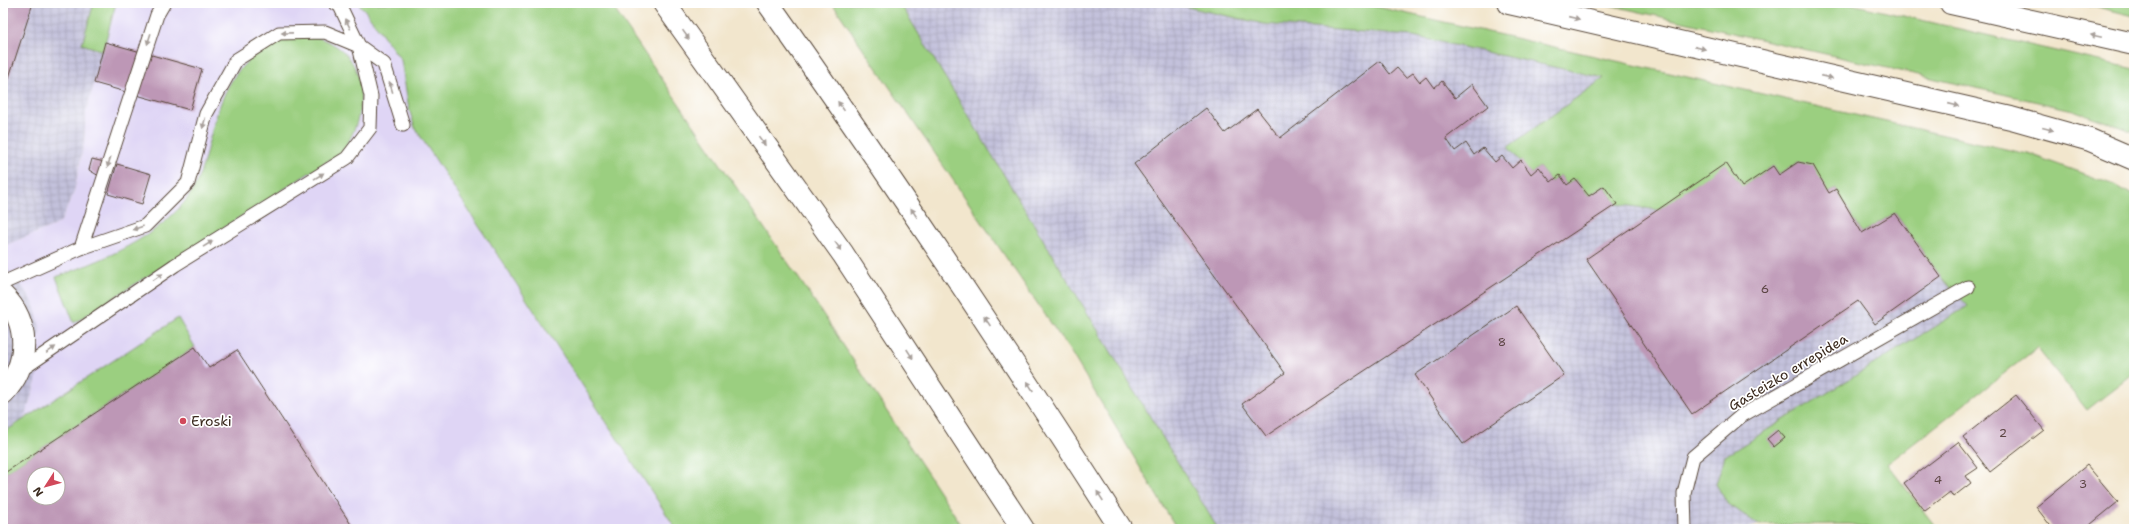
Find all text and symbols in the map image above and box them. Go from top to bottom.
one-way arrow [1568,16,1580,22]
one-way arrow [345,18,351,29]
one-way arrow [280,30,293,36]
one-way arrow [682,30,690,40]
one-way arrow [2090,32,2102,38]
one-way arrow [146,33,152,45]
one-way arrow [1694,45,1707,51]
one-way arrow [1821,74,1833,80]
one-way arrow [388,81,394,93]
one-way arrow [837,100,845,111]
one-way arrow [1948,103,1960,109]
one-way arrow [201,117,207,129]
one-way arrow [2042,126,2054,132]
one-way arrow [758,135,766,146]
one-way arrow [106,157,112,169]
one-way arrow [313,172,325,179]
one-way arrow [910,208,918,218]
one-way arrow [132,226,144,232]
one-way arrow [203,241,214,248]
one-way arrow [834,241,842,252]
one-way arrow [153,273,163,281]
house number: 6 [1761,281,1769,297]
one-way arrow [983,316,991,326]
street label: Gasteizko errepidea [1725,329,1851,415]
house number: 8 [1498,334,1506,350]
one-way arrow [45,346,56,354]
one-way arrow [906,349,914,360]
one-way arrow [1026,381,1034,392]
place label: Eroski [191,412,232,430]
marker: Eroski [178,416,188,426]
house number: 2 [1999,425,2007,441]
north arrow [26,466,66,506]
house number: 4 [1934,472,1942,488]
house number: 3 [2079,476,2087,492]
text: N [30,483,47,500]
one-way arrow [1096,491,1104,501]

